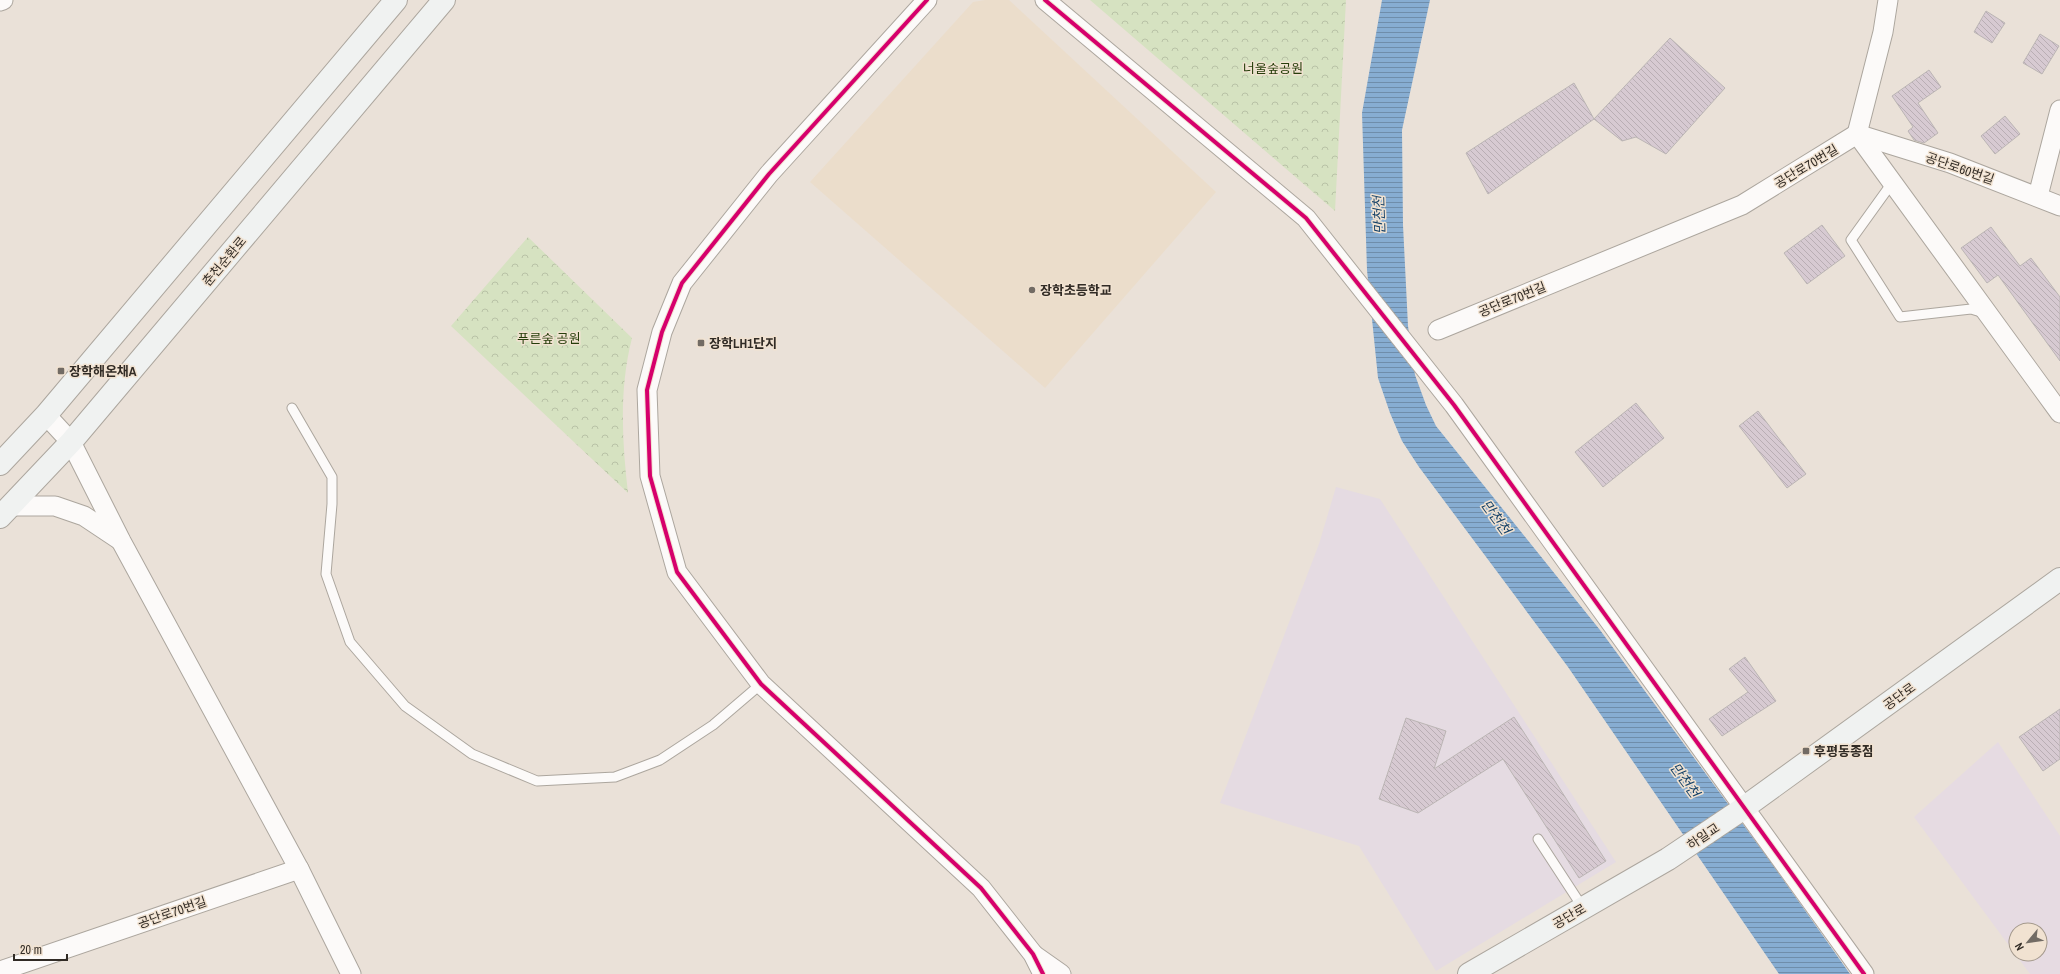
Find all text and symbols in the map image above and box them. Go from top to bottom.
park label: 너울숲공원 [1243,60,1303,77]
street label: 공단로70번길 [1771,141,1841,192]
street label: 공단로60번길 [1923,149,1996,188]
water label: 만천천 [1369,194,1389,235]
street label: 춘천순환로 [199,233,250,290]
street label: 공단로70번길 [1476,278,1549,321]
place label: 장학초등학교 [1040,282,1112,299]
marker: 장학초등학교 [1027,285,1037,295]
park label: 푸른숲 공원 [518,330,580,347]
place label: 장학LH1단지 [709,335,777,352]
marker: 장학LH1단지 [696,338,706,348]
place label: 장학해온채A [69,363,137,380]
marker: 장학해온채A [56,366,66,376]
water label: 만천천 [1477,496,1515,539]
street label: 공단로 [1880,679,1919,714]
place label: 후평동종점 [1814,743,1874,760]
marker: 후평동종점 [1801,746,1811,756]
water label: 만천천 [1666,759,1704,802]
street label: 하일교 [1684,819,1723,853]
street label: 공단로70번길 [136,893,209,932]
street label: 공단로 [1549,900,1589,933]
north arrow [2008,922,2048,962]
scale bar [14,936,67,962]
text: N [2012,941,2027,953]
text: 20 m [20,942,42,958]

